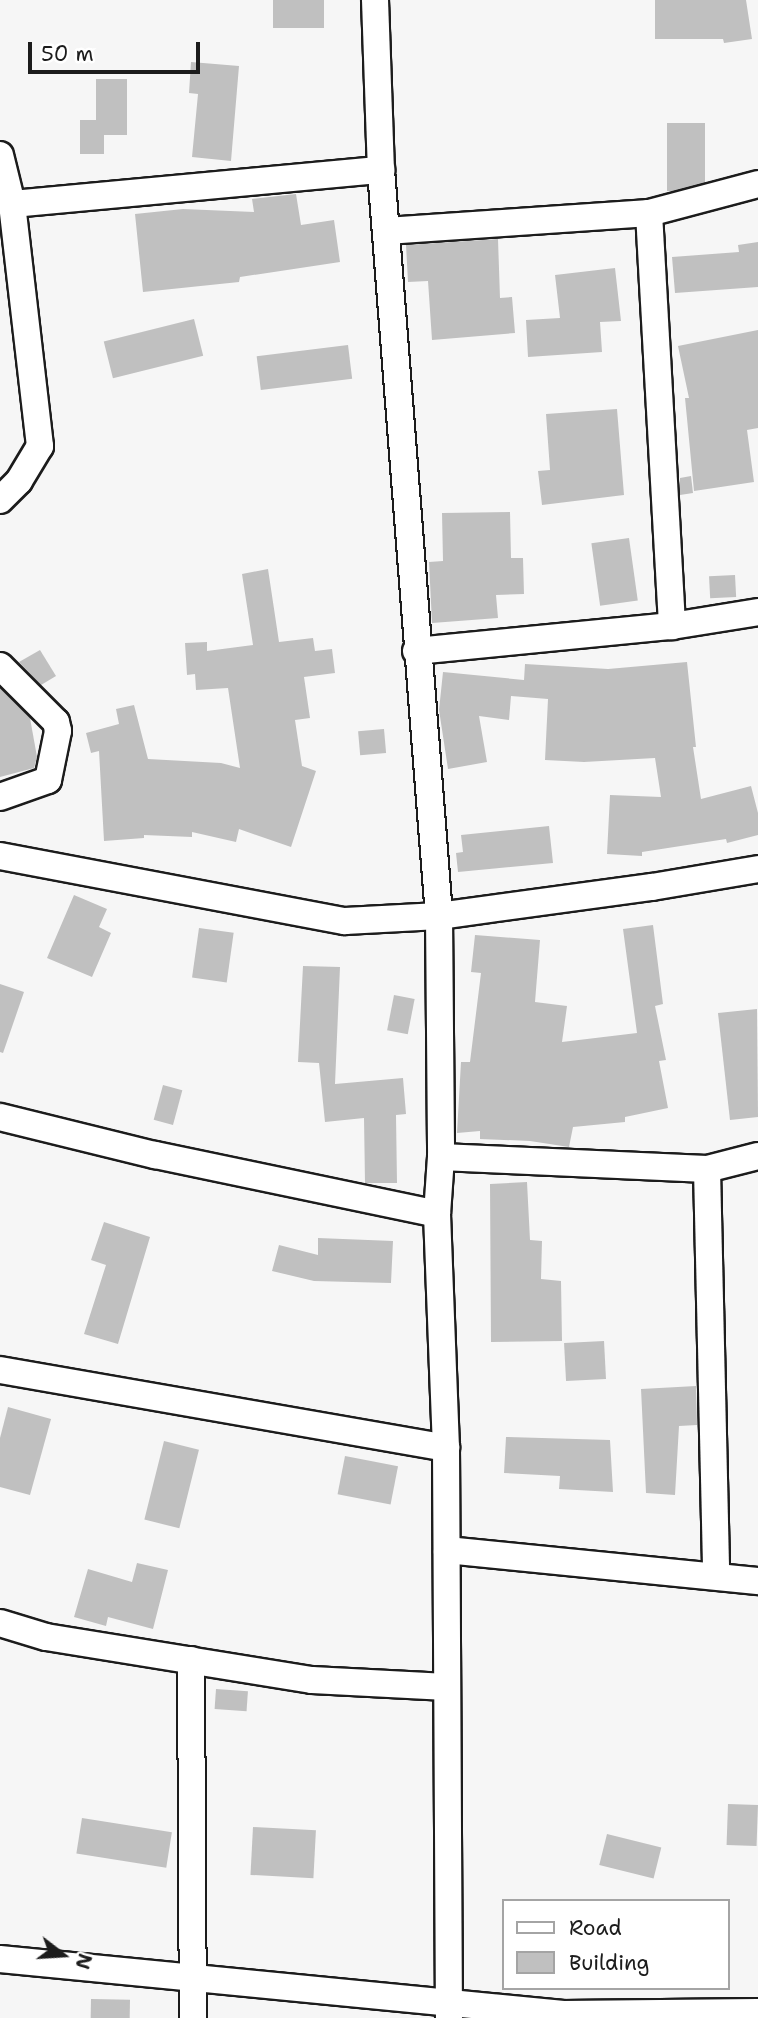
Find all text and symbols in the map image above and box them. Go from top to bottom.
scale bar [32,28,203,72]
text: 50 m [41,40,94,68]
legend [503,1899,730,1990]
text: Road [569,1914,622,1942]
north arrow [28,1920,98,1990]
text: Building [569,1949,649,1977]
text: N [69,1950,98,1972]

